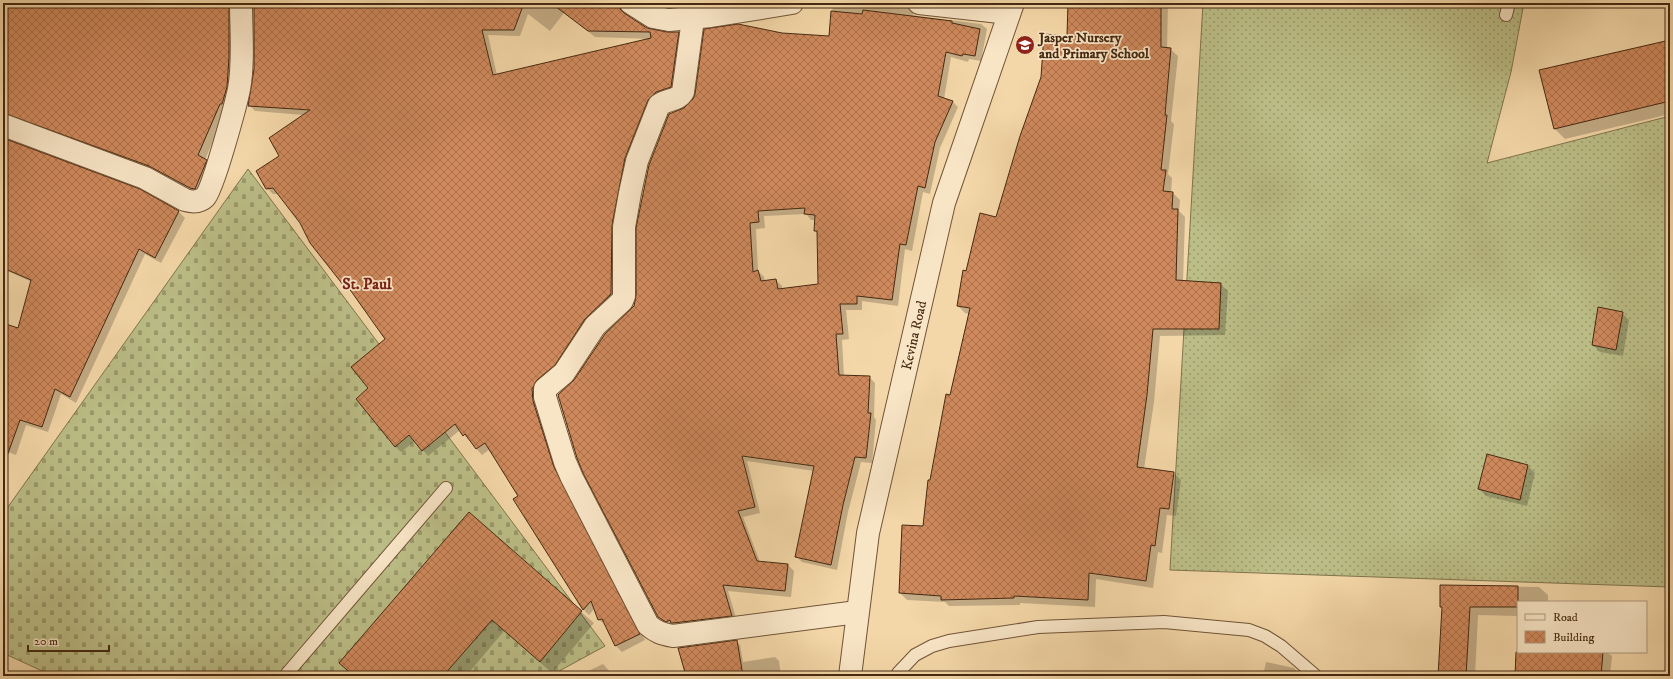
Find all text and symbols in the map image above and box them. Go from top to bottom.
place label: Jasper Nursery and Primary School [1037,29,1150,63]
school or university icon: Jasper Nursery and Primary School [1014,34,1036,56]
district label: St. Paul [342,274,393,294]
street label: Kevina Road [898,299,931,372]
legend [1517,601,1647,653]
text: Road [1553,610,1578,625]
scale bar [28,627,109,653]
text: Building [1553,630,1594,645]
text: 20 m [34,634,58,649]

